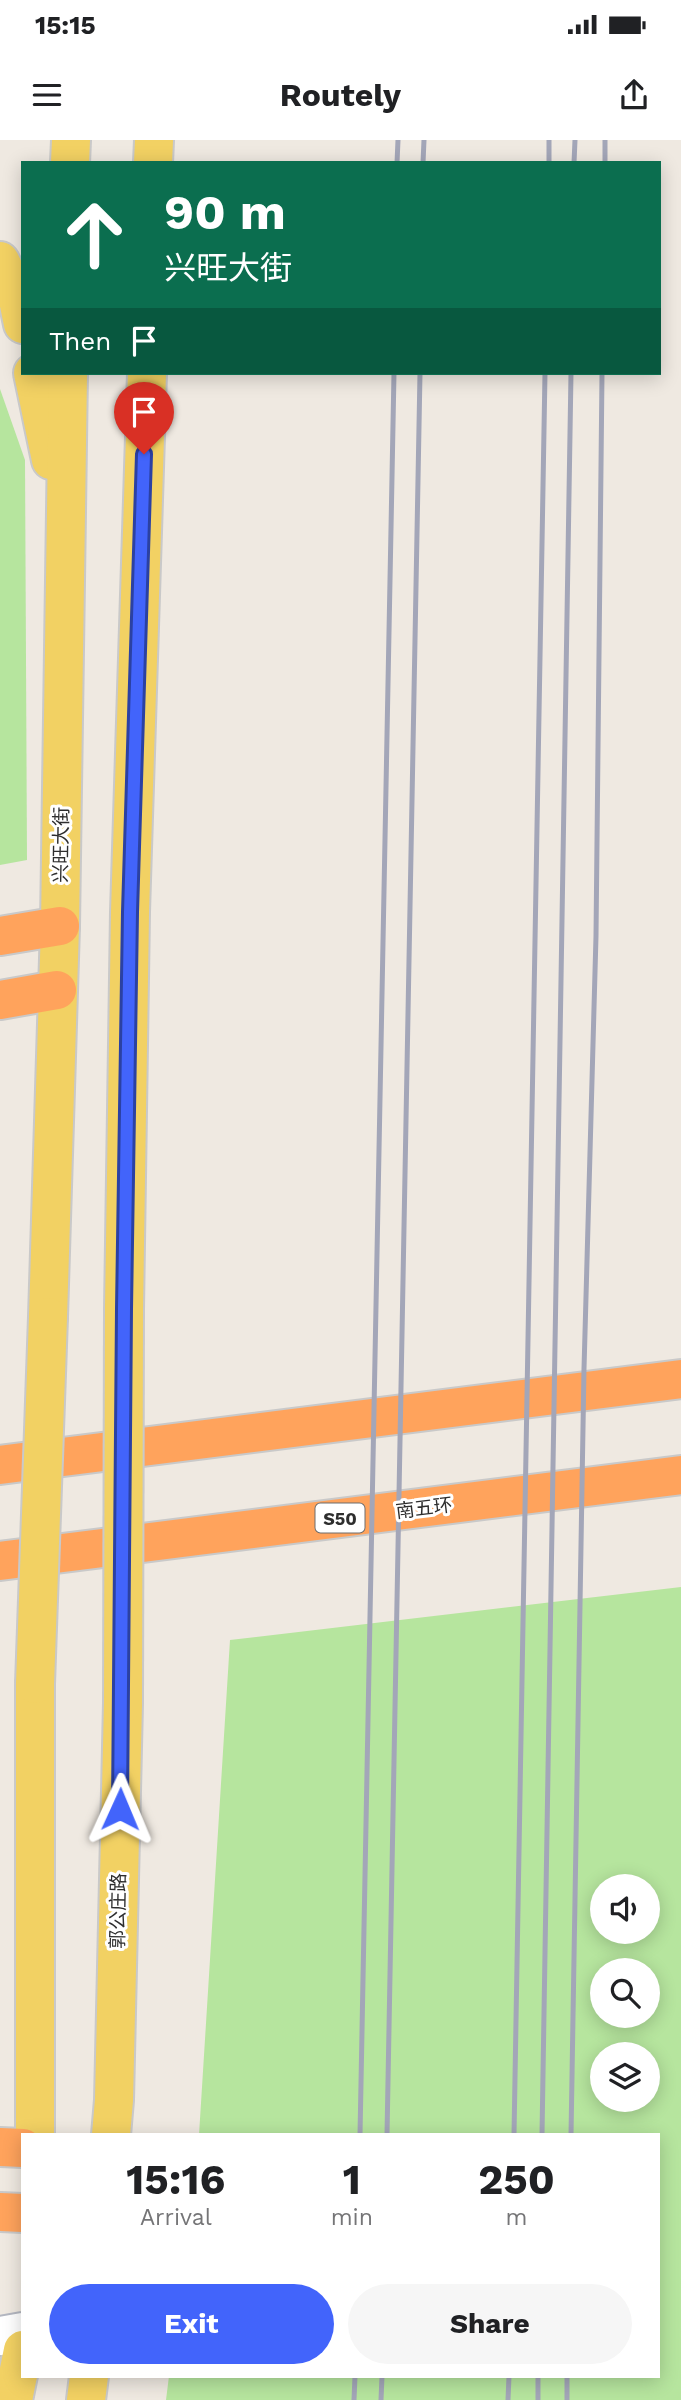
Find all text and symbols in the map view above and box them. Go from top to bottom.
text: 15:15 [35,10,96,40]
icon: menu [28,76,66,114]
text: Routely [280,76,401,114]
icon: share [615,76,653,114]
text: 90 m [164,183,286,241]
icon: ahead [49,189,140,280]
text: 兴旺大街 [164,249,292,287]
icon: arrive [125,322,163,360]
text: Then [49,326,111,356]
pin [114,382,174,454]
icon: arrive [125,393,163,431]
street label: 兴旺大街 [49,807,73,883]
street label: 南五环 [394,1493,454,1523]
road number: S50 [316,1504,364,1532]
position arrow [83,1772,157,1846]
street label: 郭公庄路 [106,1873,130,1949]
map controls [590,1874,660,2112]
button: sound [590,1874,660,1944]
button: search [590,1958,660,2028]
button: layers [590,2042,660,2112]
text: 15:16 [126,2155,225,2204]
text: 1 [343,2155,361,2204]
text: 250 [478,2155,555,2204]
text: Arrival [140,2204,212,2231]
text: min [331,2204,373,2231]
text: m [506,2204,527,2231]
button: Exit [49,2284,334,2364]
button: Share [348,2284,632,2364]

